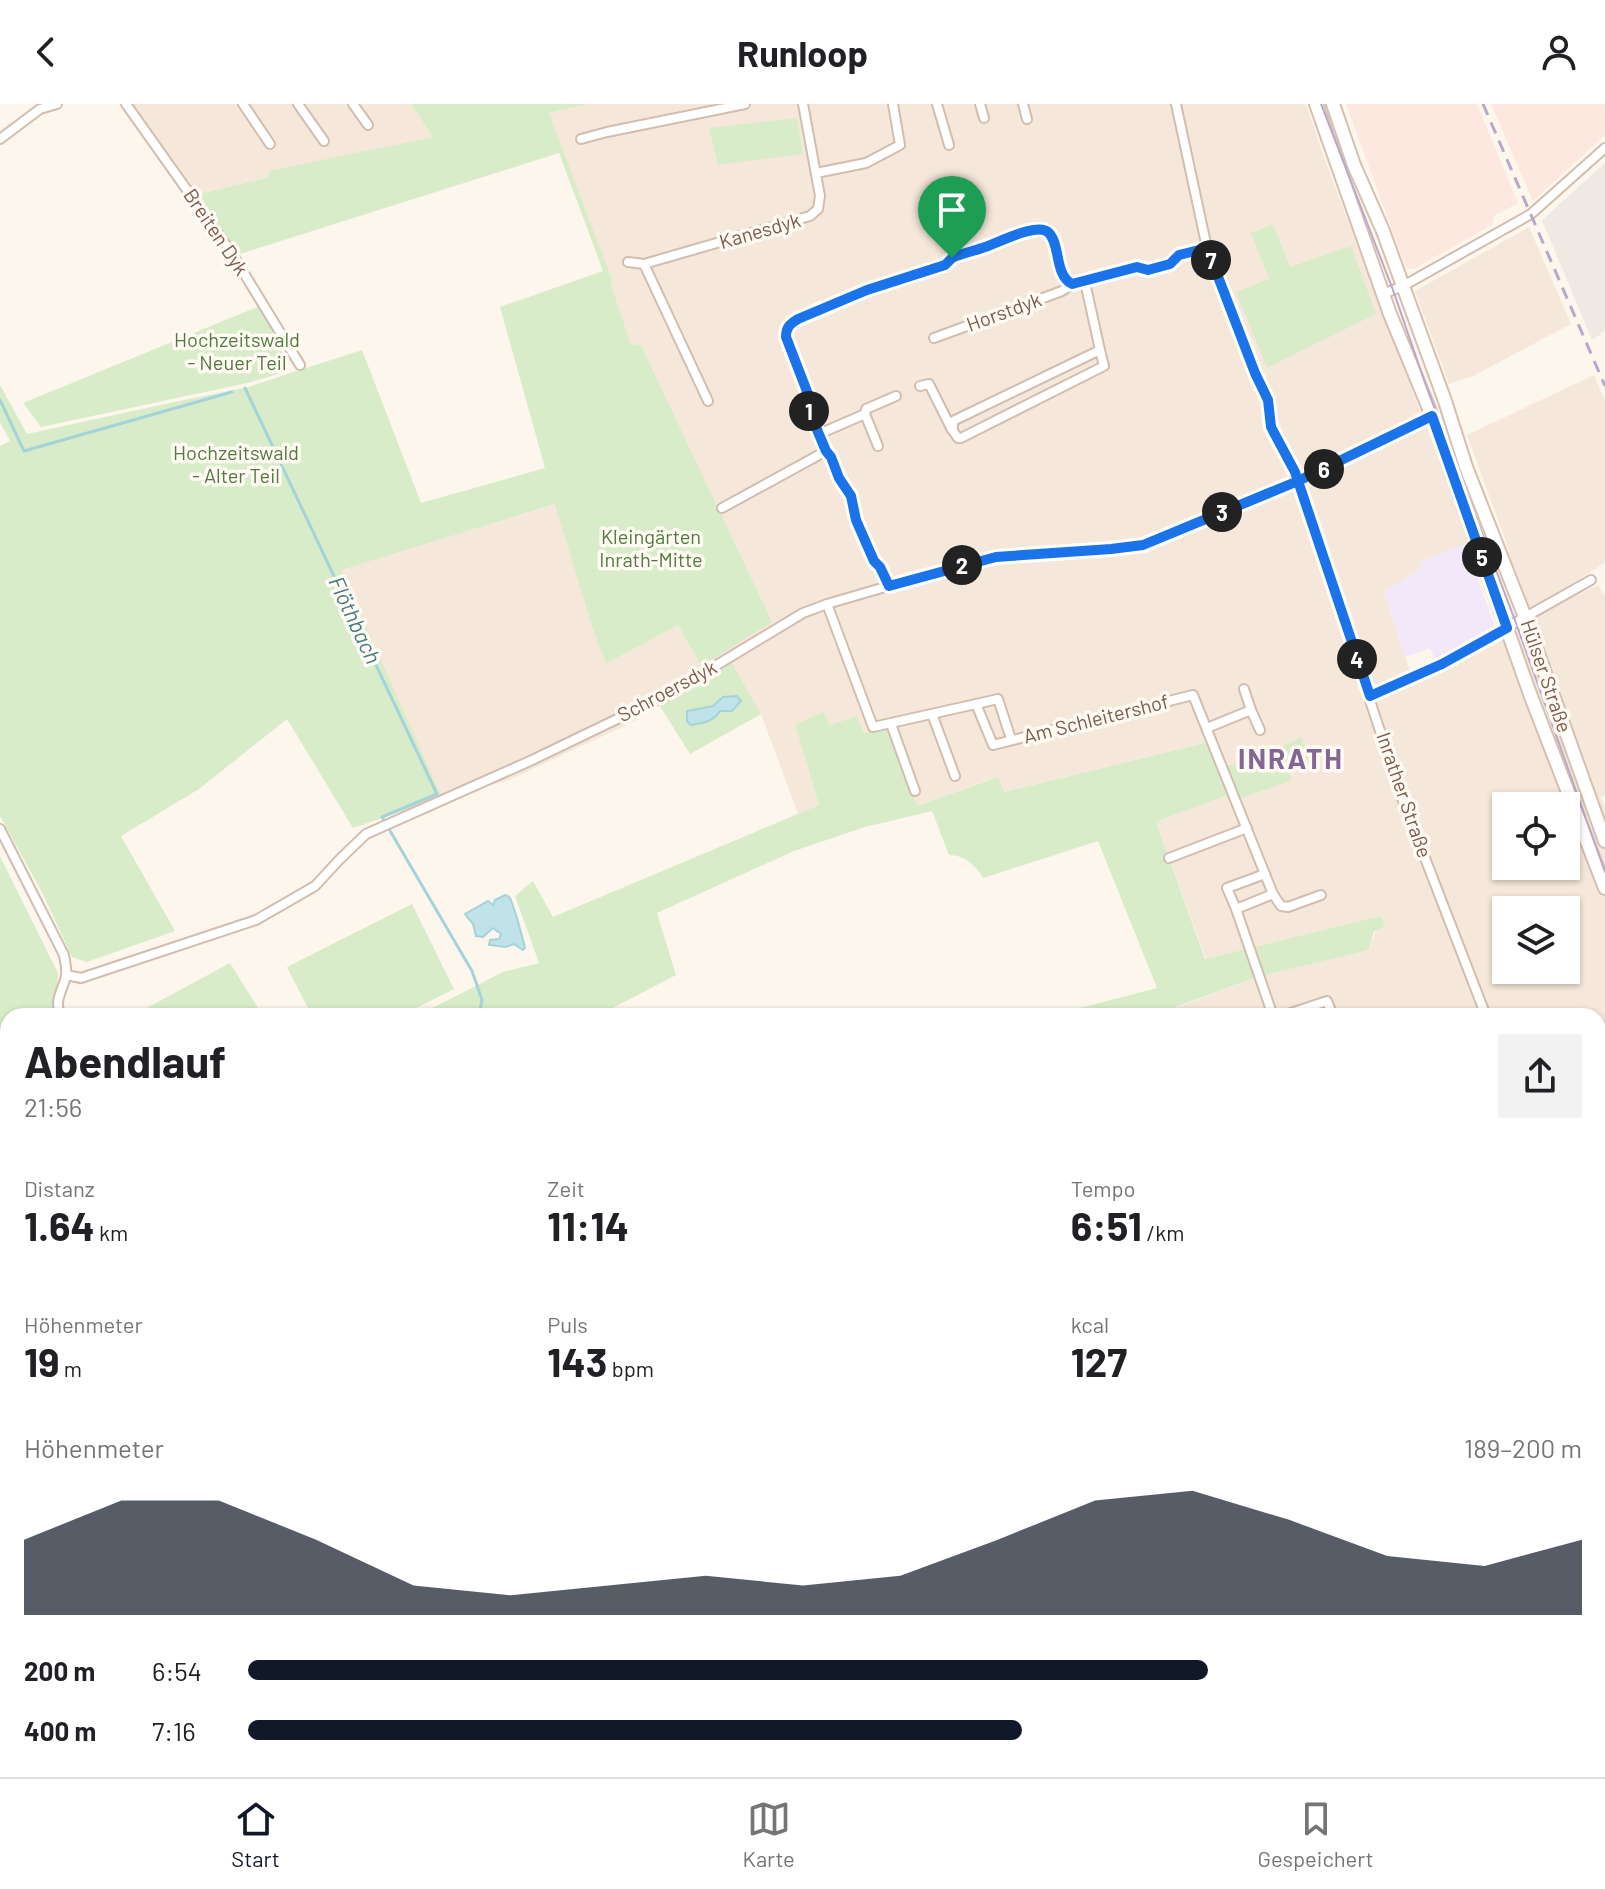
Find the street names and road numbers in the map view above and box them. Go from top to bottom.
street label: Breiten Dyk [179,184,255,279]
street label: Kanesdyk [716,207,803,253]
street label: Horstdyk [963,286,1044,336]
street label: Hülser Straße [1516,616,1578,735]
street label: Schroersdyk [613,654,720,726]
street label: Am Schleitershof [1021,688,1171,748]
street label: Inrather Straße [1372,729,1438,861]

